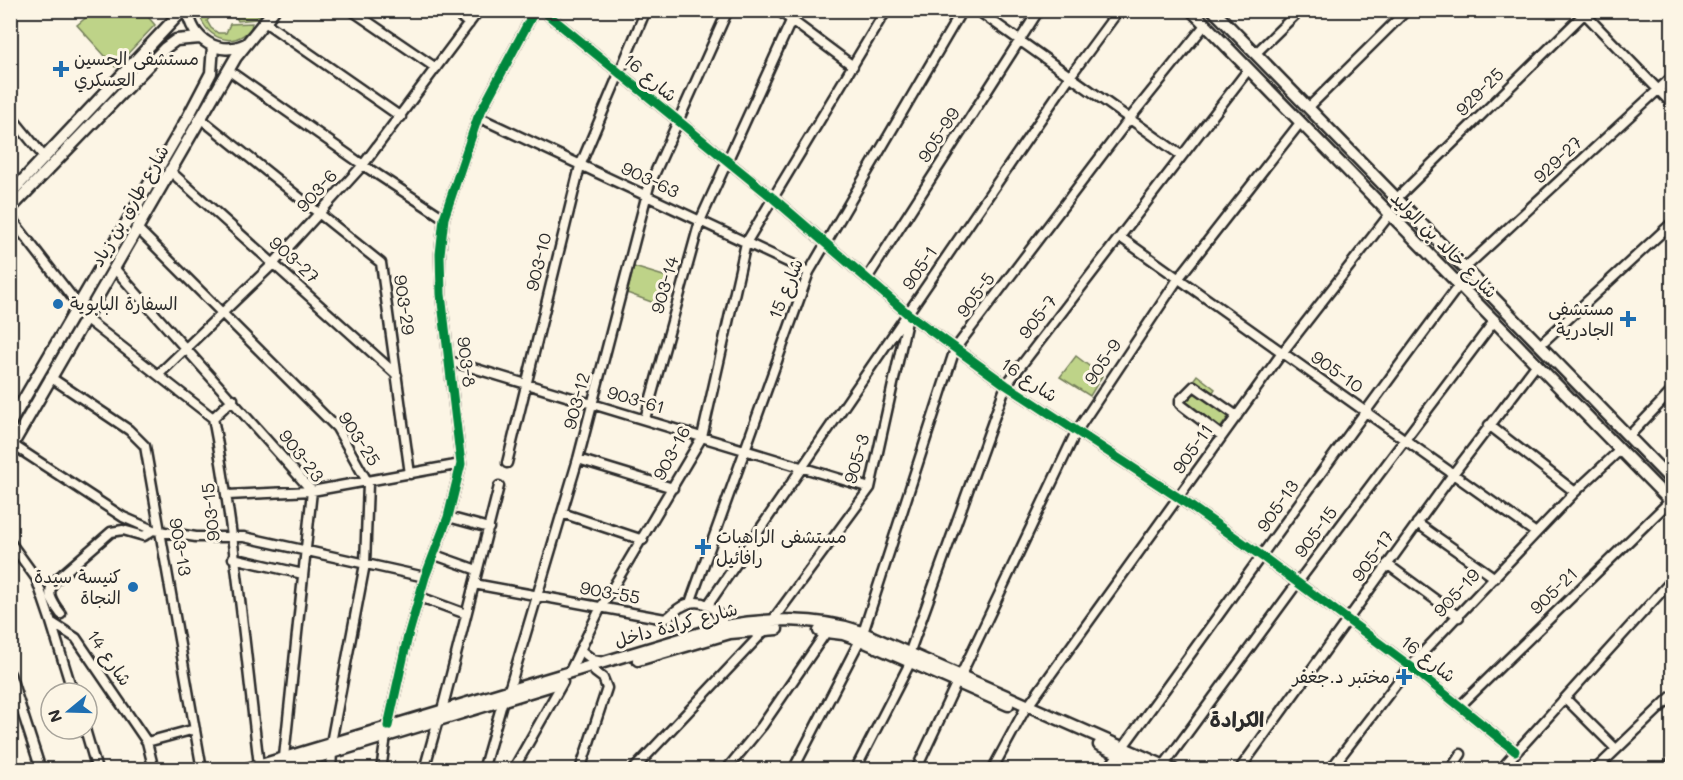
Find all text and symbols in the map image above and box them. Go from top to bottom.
place label: مستشفى الحسين العسكري [74,46,199,93]
street label: شارع 16 [618,48,683,108]
marker: مستشفى الحسين العسكري [52,60,70,78]
street label: 929-25 [1450,62,1509,121]
street label: 905-99 [911,102,965,167]
street label: 929-27 [1528,130,1587,188]
street label: شارع طارق بن زياد [84,140,175,271]
street label: 903-63 [618,155,683,203]
street label: 903-6 [290,163,342,217]
street label: شارع خالد بن الوليد [1385,186,1503,304]
street label: 903-27 [264,230,325,288]
street label: 903-10 [519,230,557,293]
street label: 905-1 [896,241,943,294]
street label: 903-14 [644,253,684,316]
street label: شارع 15 [762,255,809,323]
street label: 905-5 [950,267,1000,322]
street label: 903-29 [389,273,421,337]
street label: 905-7 [1012,289,1062,343]
place label: السفارة البابوية [70,291,178,316]
place label: مستشفى الجادرية [1548,296,1614,341]
marker: السفارة البابوية [51,297,65,311]
marker: مستشفى الجادرية [1619,310,1637,328]
street label: 905-9 [1078,334,1126,389]
street label: 903-8 [452,335,482,389]
street label: 905-10 [1307,344,1369,398]
street label: شارع 16 [996,351,1063,408]
street label: 903-12 [557,370,595,432]
street label: 903-61 [605,379,668,419]
street label: 903-25 [333,407,386,470]
street label: 905-11 [1166,419,1218,478]
street label: 903-16 [647,421,696,484]
street label: 903-23 [274,424,330,487]
street label: 905-3 [838,431,875,486]
street label: 905-13 [1251,475,1304,536]
street label: 903-15 [195,482,225,542]
street label: 905-15 [1288,501,1342,562]
street label: 903-13 [164,516,198,578]
place label: مستشفى الراهبات رافائيل [716,524,847,569]
street label: 905-17 [1345,525,1399,586]
marker: مستشفى الراهبات رافائيل [694,538,712,556]
street label: 905-19 [1428,562,1485,622]
street label: 905-21 [1524,562,1582,619]
place label: كنيسة سيدة النجاة [34,564,121,609]
street label: 903-55 [578,575,642,609]
marker: كنيسة سيدة النجاة [126,580,140,594]
street label: شارع كرادة داخل [612,596,740,653]
street label: شارع 14 [81,625,138,691]
street label: شارع 16 [1396,629,1461,688]
place label: مختبر د.جغفر [1290,664,1390,688]
marker: مختبر د.جغفر [1395,668,1413,686]
north arrow [39,681,99,741]
district label: الكرادة [1210,705,1265,732]
text: N [42,707,66,725]

